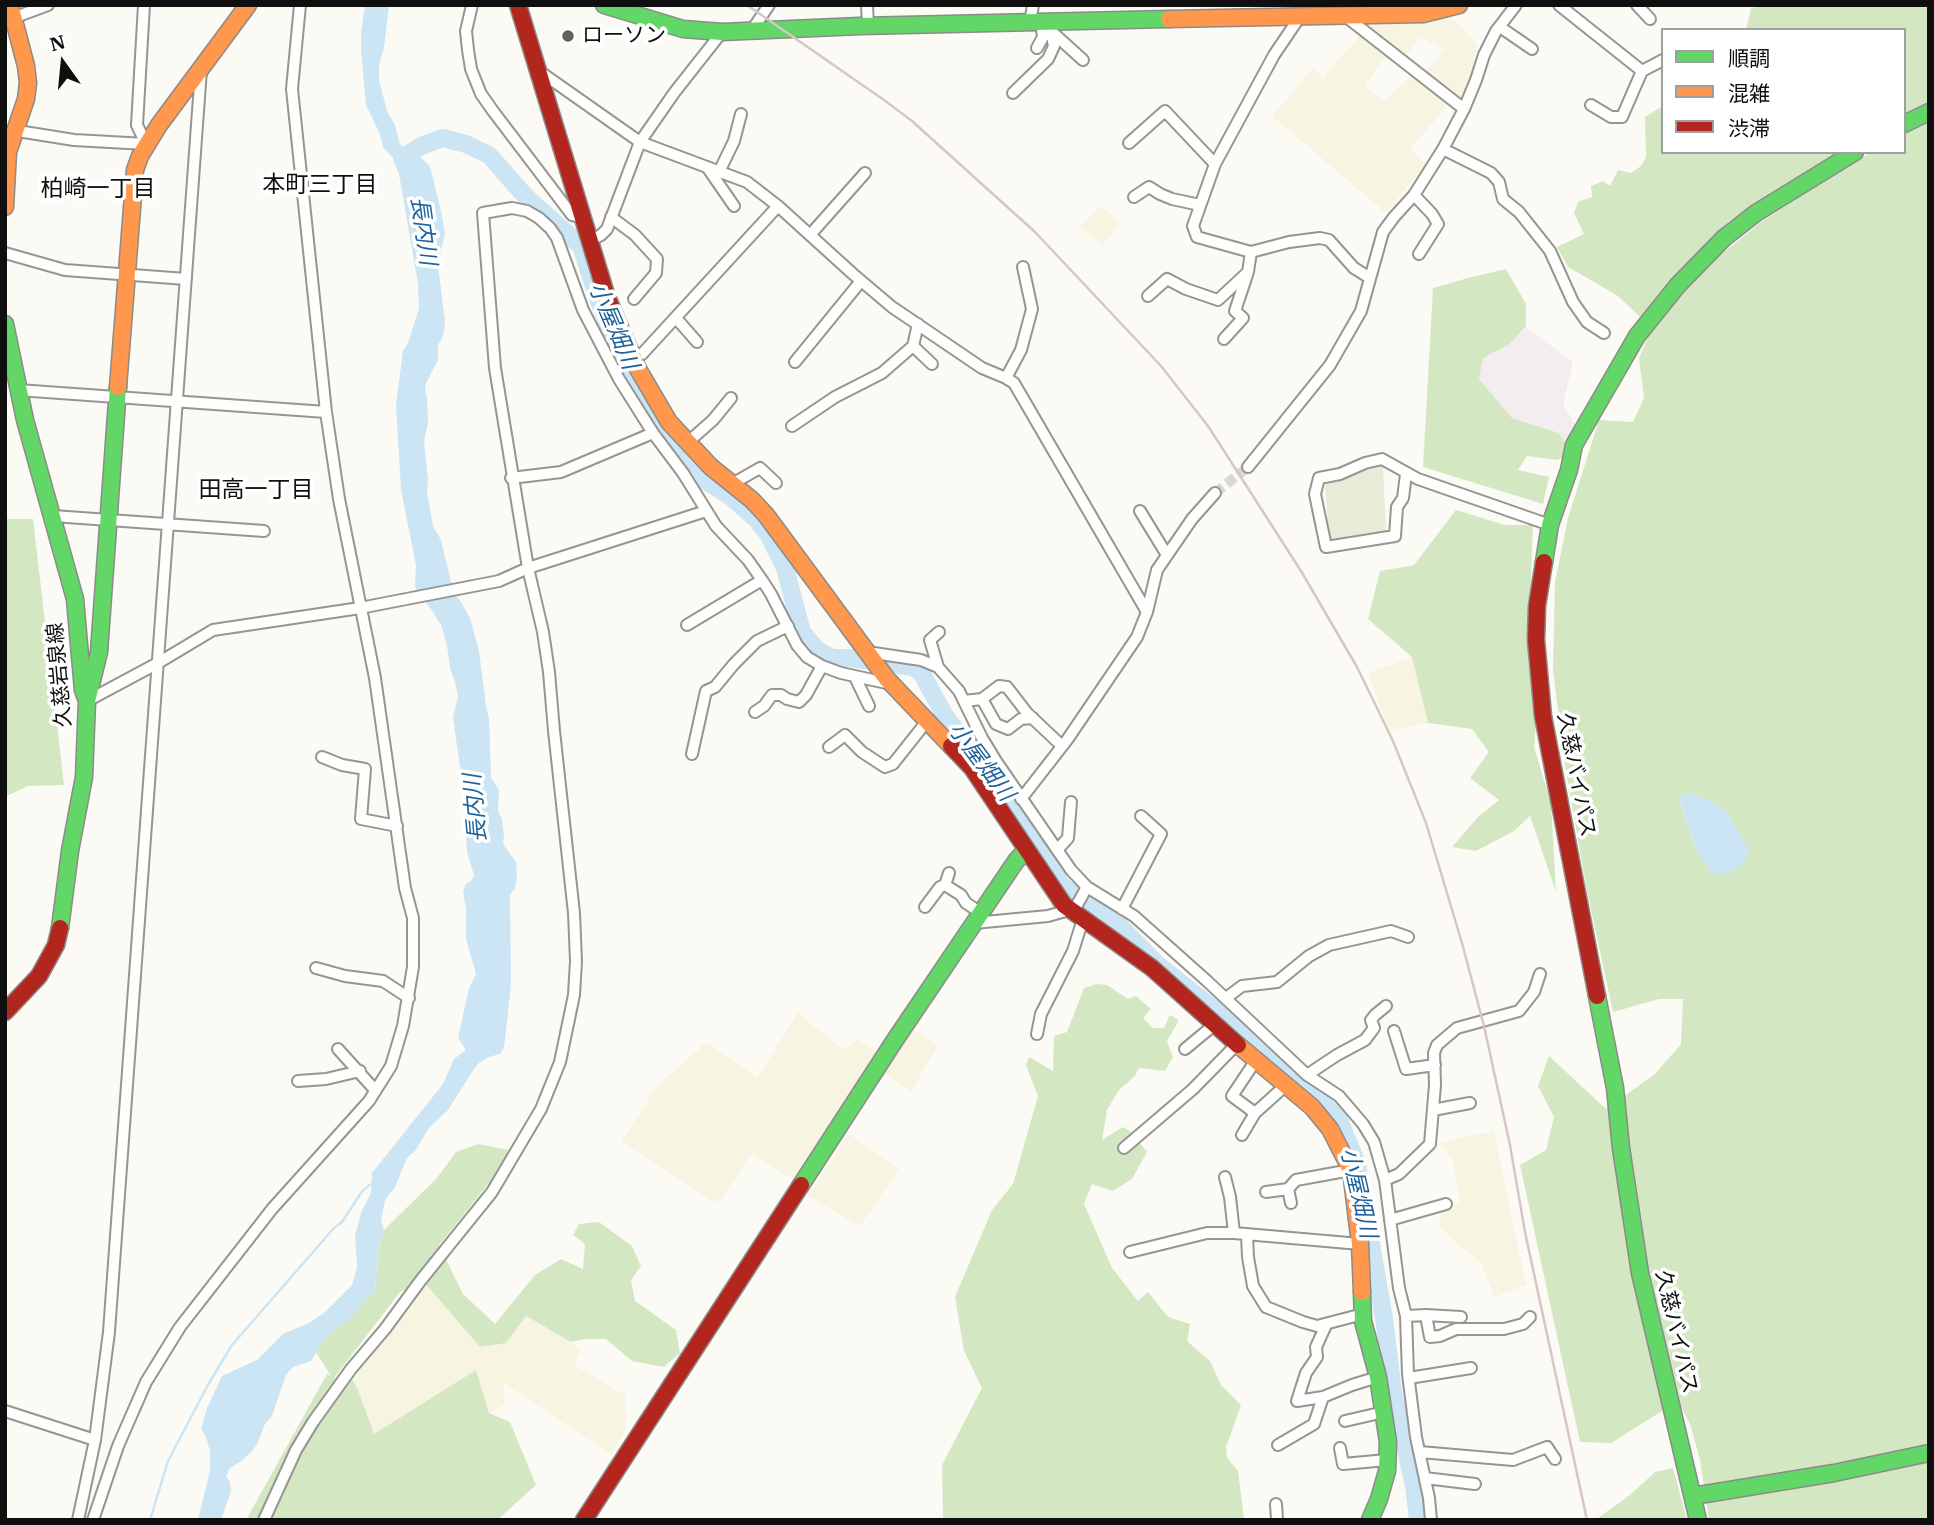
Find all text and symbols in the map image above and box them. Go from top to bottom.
place label: ローソン [582,23,666,49]
north arrow [28,28,98,98]
marker: ローソン [560,28,576,44]
legend [1661,28,1906,154]
text: N [47,29,68,56]
text: 順調 [1728,44,1770,72]
text: 混雑 [1728,79,1770,107]
text: 渋滞 [1728,114,1770,142]
district label: 本町三丁目 [263,171,377,199]
district label: 柏崎一丁目 [41,175,155,203]
water label: 長内川 [405,195,441,267]
water label: 小屋畑川 [582,278,644,374]
district label: 田高一丁目 [199,476,313,504]
street label: 久慈岩泉線 [43,622,77,728]
street label: 久慈バイパス [1552,711,1600,839]
water label: 小屋畑川 [942,717,1020,807]
water label: 長内川 [459,772,493,844]
water label: 小屋畑川 [1334,1145,1382,1241]
street label: 久慈バイパス [1650,1268,1702,1396]

